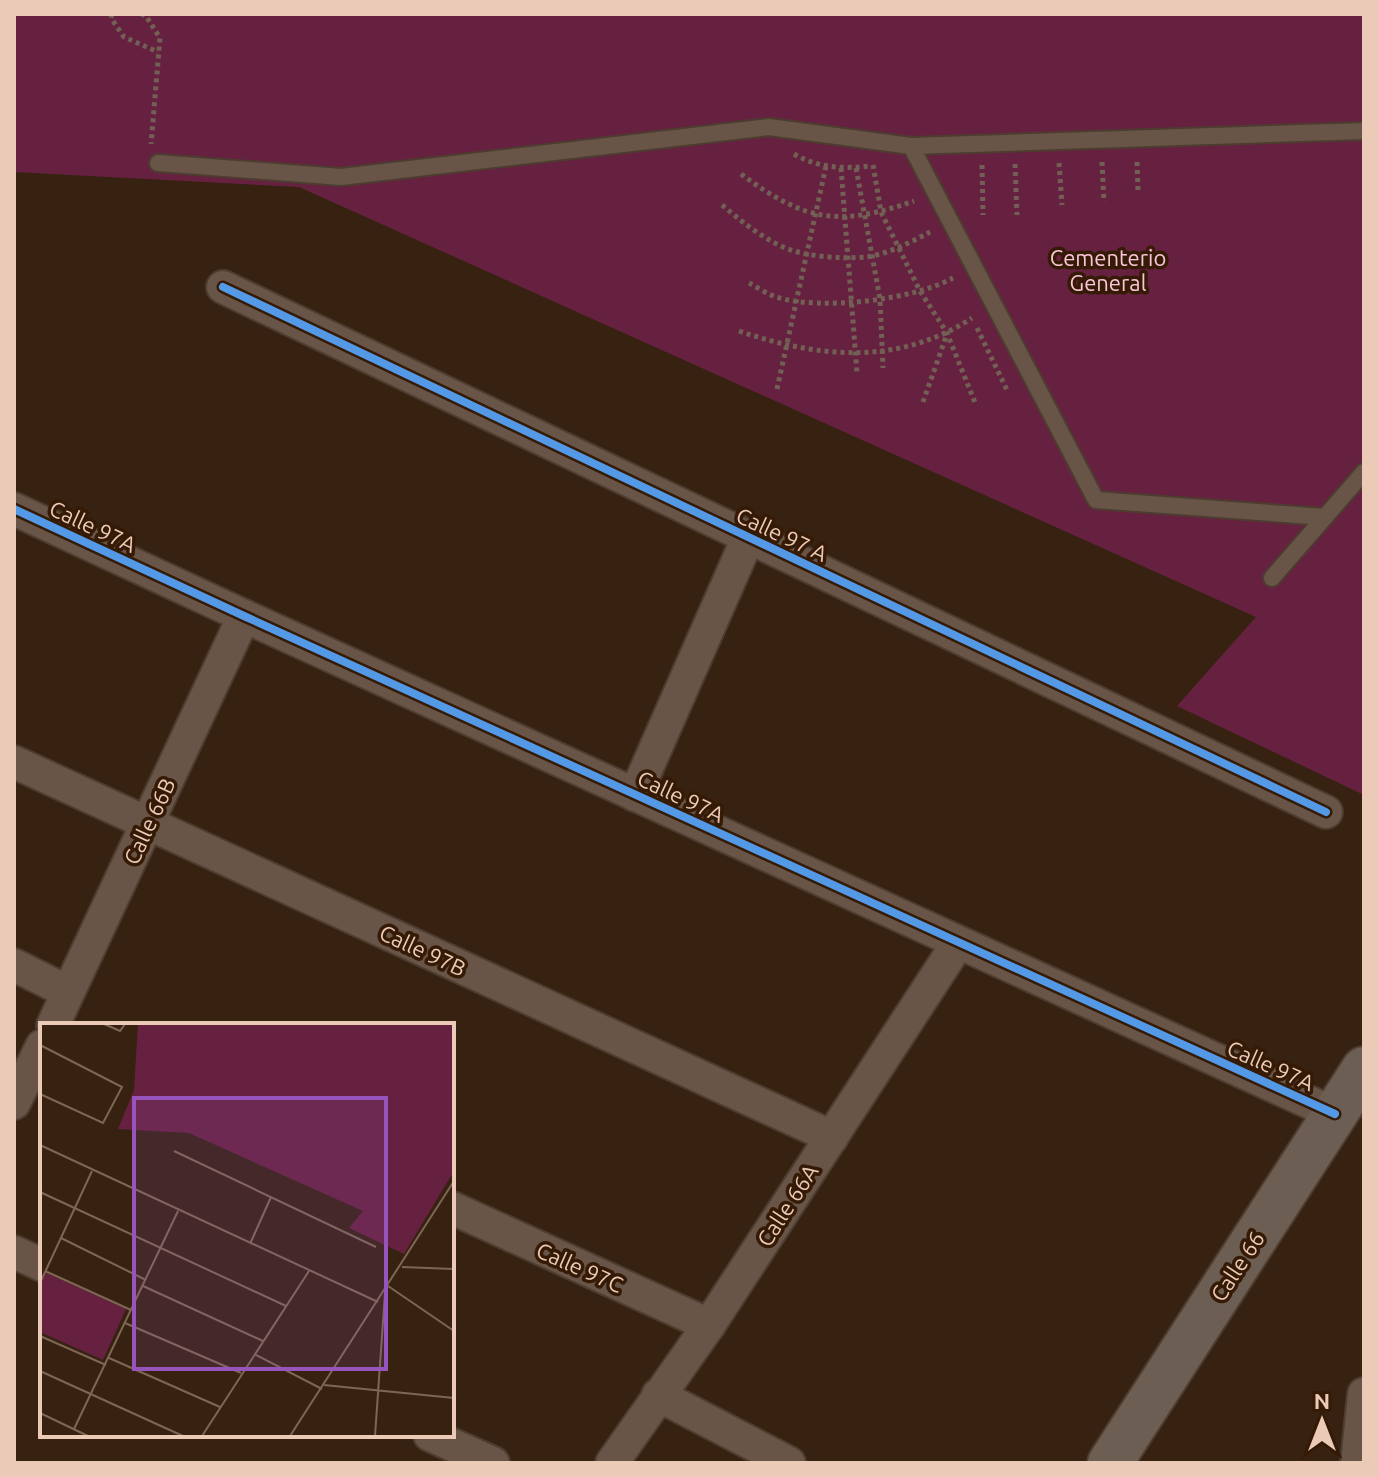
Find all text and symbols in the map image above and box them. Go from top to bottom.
park label: Cementerio General [1050,245,1166,295]
street label: Calle 97A [46,495,141,557]
street label: Calle 97 A [732,502,832,566]
street label: Calle 97A [634,765,729,827]
street label: Calle 66B [118,774,180,868]
street label: Calle 97B [376,919,470,981]
inset map [40,1023,454,1437]
street label: Calle 97A [1224,1035,1319,1096]
street label: Calle 66A [751,1159,823,1251]
street label: Calle 66 [1205,1226,1269,1306]
street label: Calle 97C [533,1237,627,1297]
north arrow [1282,1381,1362,1461]
text: N [1314,1388,1330,1413]

